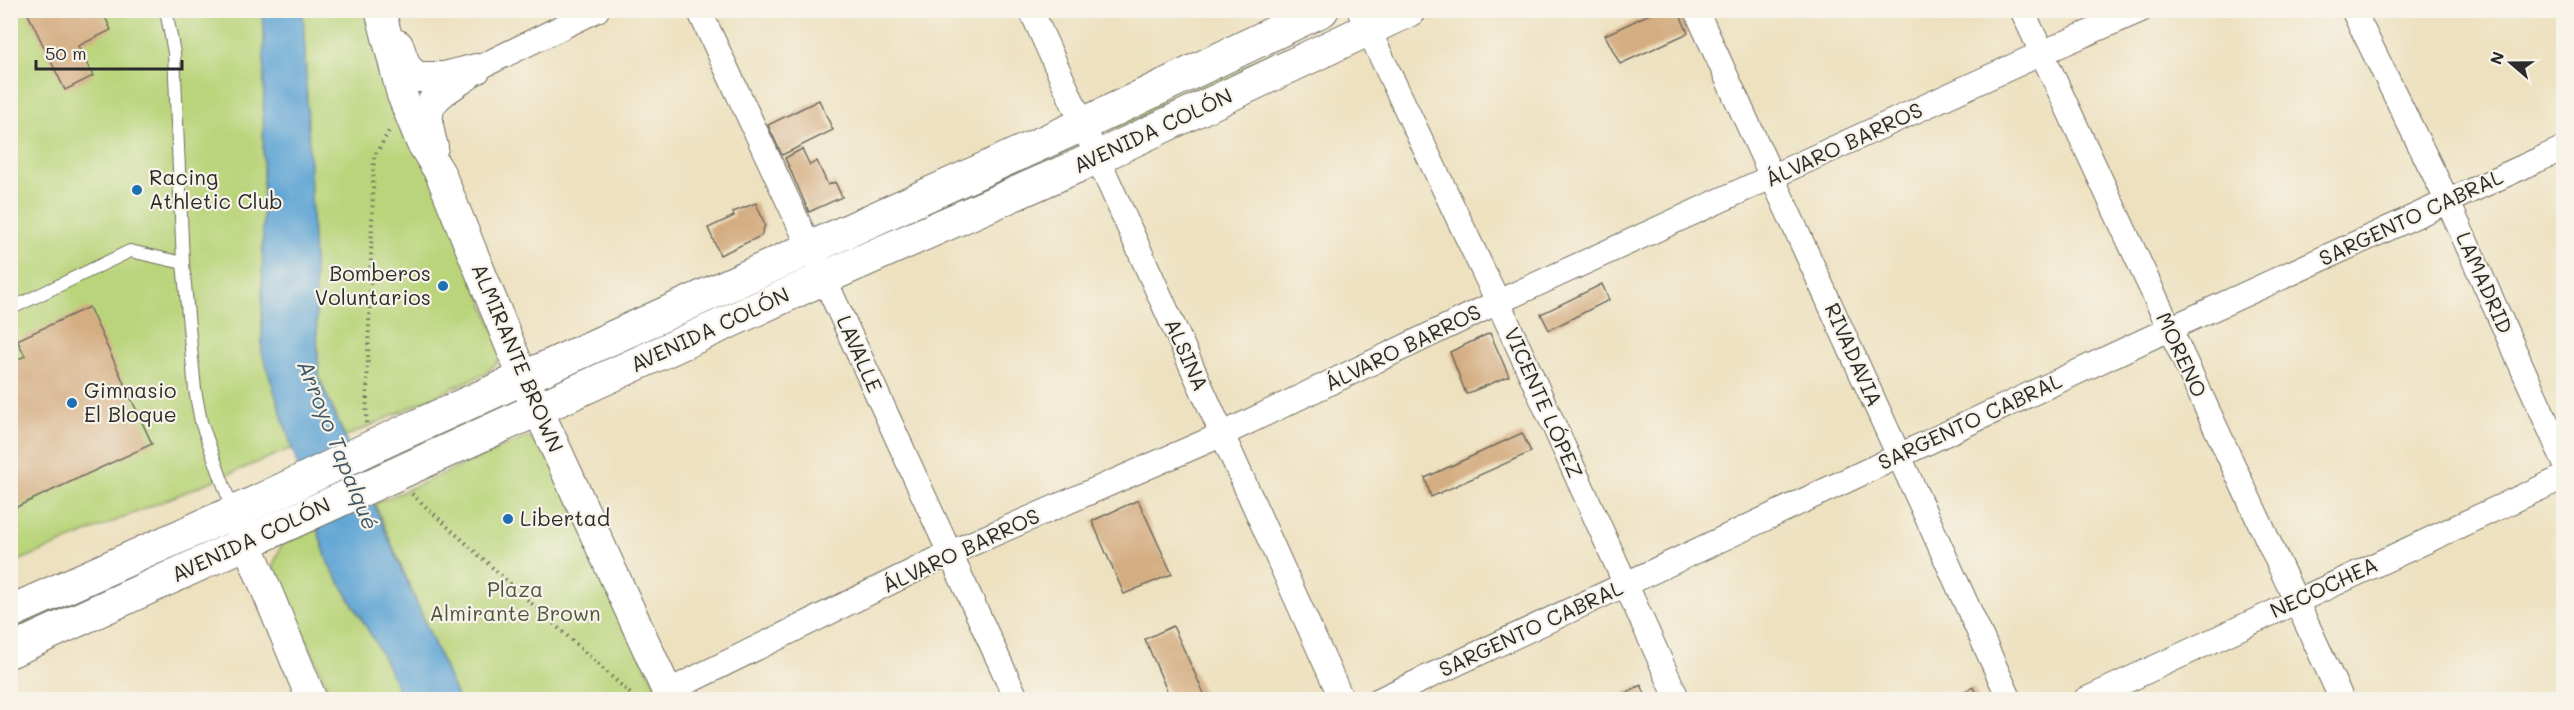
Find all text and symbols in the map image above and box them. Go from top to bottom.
scale bar [36,33,182,71]
north arrow [2481,33,2541,93]
text: 50 m [45,41,87,65]
text: N [2484,48,2508,67]
street label: AVENIDA COLÓN [1069,81,1236,178]
street label: ÁLVARO BARROS [1761,95,1926,192]
street label: SARGENTO CABRAL [2314,162,2507,271]
place label: Racing Athletic Club [149,163,283,214]
marker: Racing Athletic Club [130,183,144,197]
street label: LAMADRID [2451,227,2520,337]
place label: Bomberos Voluntarios [315,259,431,310]
street label: ALMIRANTE BROWN [466,259,570,456]
marker: Bomberos Voluntarios [436,279,450,293]
street label: AVENIDA COLÓN [626,280,793,377]
street label: ÁLVARO BARROS [1320,297,1485,396]
street label: RIVADAVIA [1820,298,1889,410]
street label: MORENO [2151,307,2214,401]
street label: LAVALLE [831,311,889,396]
street label: ALSINA [1159,314,1215,395]
street label: VICENTE LÓPEZ [1499,323,1590,482]
water label: Arroyo Tapalqué [291,356,386,534]
street label: SARGENTO CABRAL [1873,366,2066,475]
place label: Gimnasio El Bloque [84,376,177,427]
marker: Gimnasio El Bloque [65,396,79,410]
street label: AVENIDA COLÓN [167,490,334,587]
street label: ÁLVARO BARROS [878,501,1043,598]
place label: Libertad [520,504,610,531]
marker: Libertad [501,512,515,526]
street label: NECOCHEA [2265,550,2382,623]
street label: SARGENTO CABRAL [1434,573,1627,682]
park label: Plaza Almirante Brown [429,575,601,626]

